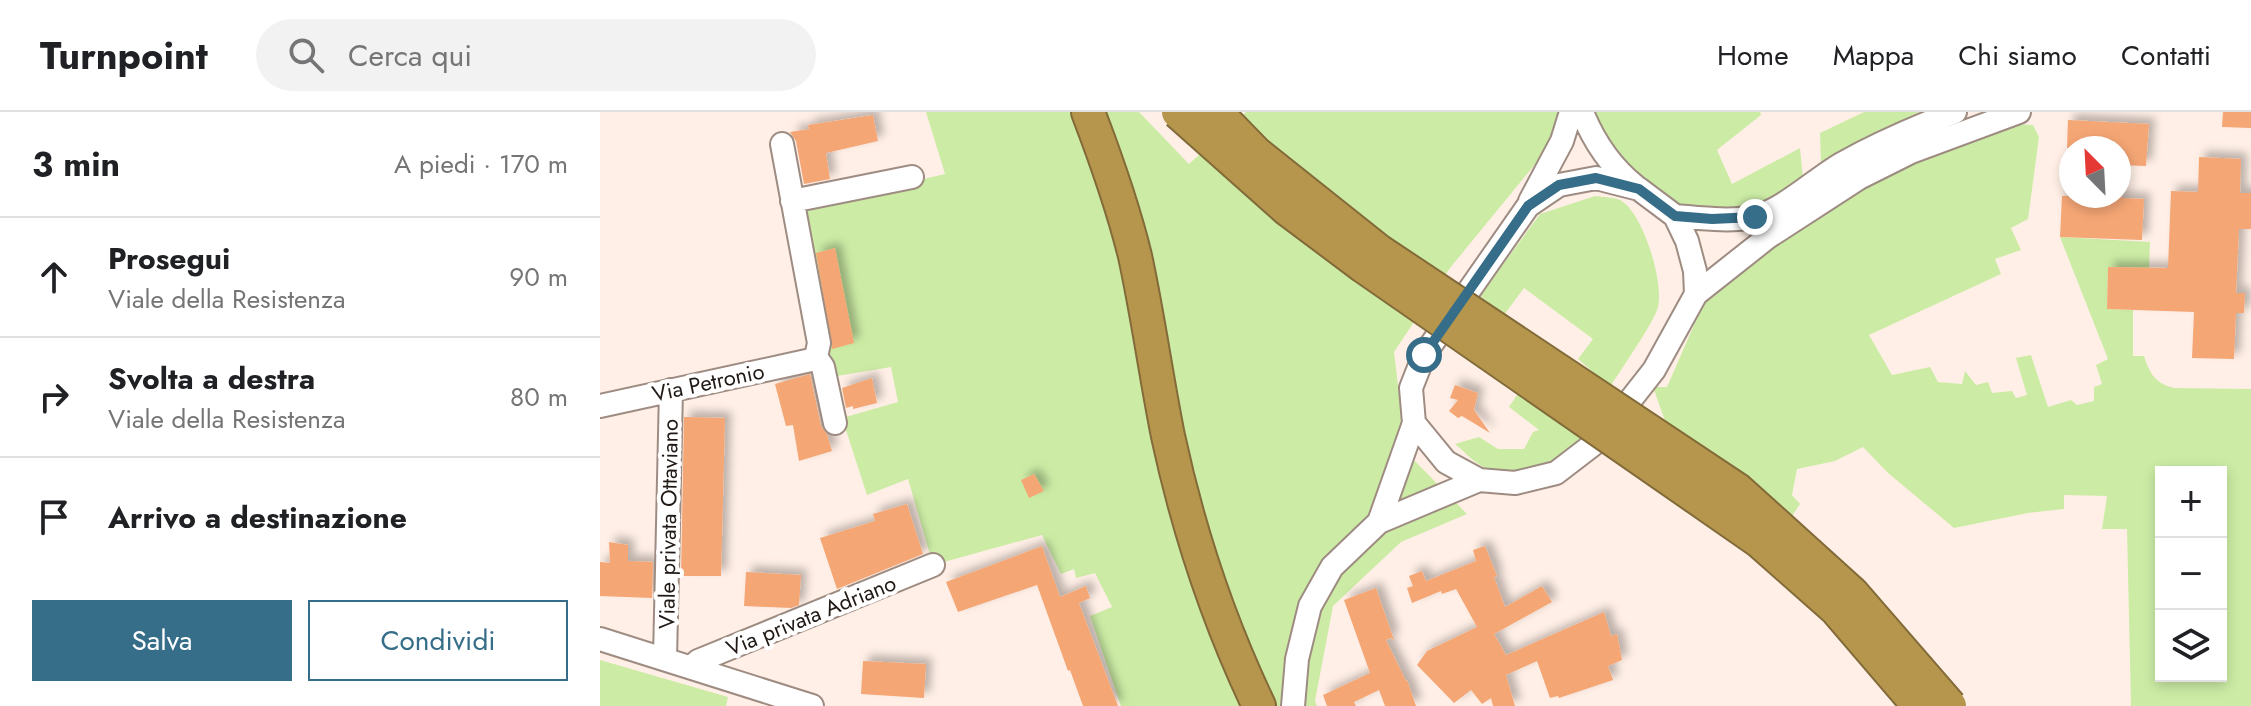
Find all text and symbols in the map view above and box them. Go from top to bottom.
search box [256,19,816,91]
text: Turnpoint [40,28,208,83]
icon: search [284,33,328,77]
text: Cerca qui [348,34,472,77]
text: Home [1717,35,1789,76]
text: Mappa [1833,35,1914,76]
text: Chi siamo [1958,35,2077,76]
text: Contatti [2121,35,2211,76]
north arrow [2059,136,2131,208]
text: 3 min [32,140,120,189]
text: A piedi · 170 m [394,145,568,183]
route end [1737,199,1773,235]
text: Prosegui [108,237,230,280]
icon: ahead [32,255,76,299]
text: 90 m [509,258,568,296]
text: Viale della Resistenza [108,280,345,318]
route start [1406,337,1442,373]
street label: Via Petronio [649,355,767,409]
text: Svolta a destra [108,357,315,400]
icon: right [32,375,76,419]
text: 80 m [510,378,568,416]
text: Viale della Resistenza [108,400,345,438]
street label: Viale privata Ottaviano [650,419,686,629]
map controls [2155,466,2227,682]
button: + [2155,466,2227,538]
icon: arrive [32,495,76,539]
text: Arrivo a destinazione [108,496,407,539]
button: − [2155,538,2227,610]
street label: Via privata Adriano [721,566,901,664]
button: Salva [32,600,292,681]
button: Condividi [308,600,568,681]
button: layers [2155,610,2227,682]

